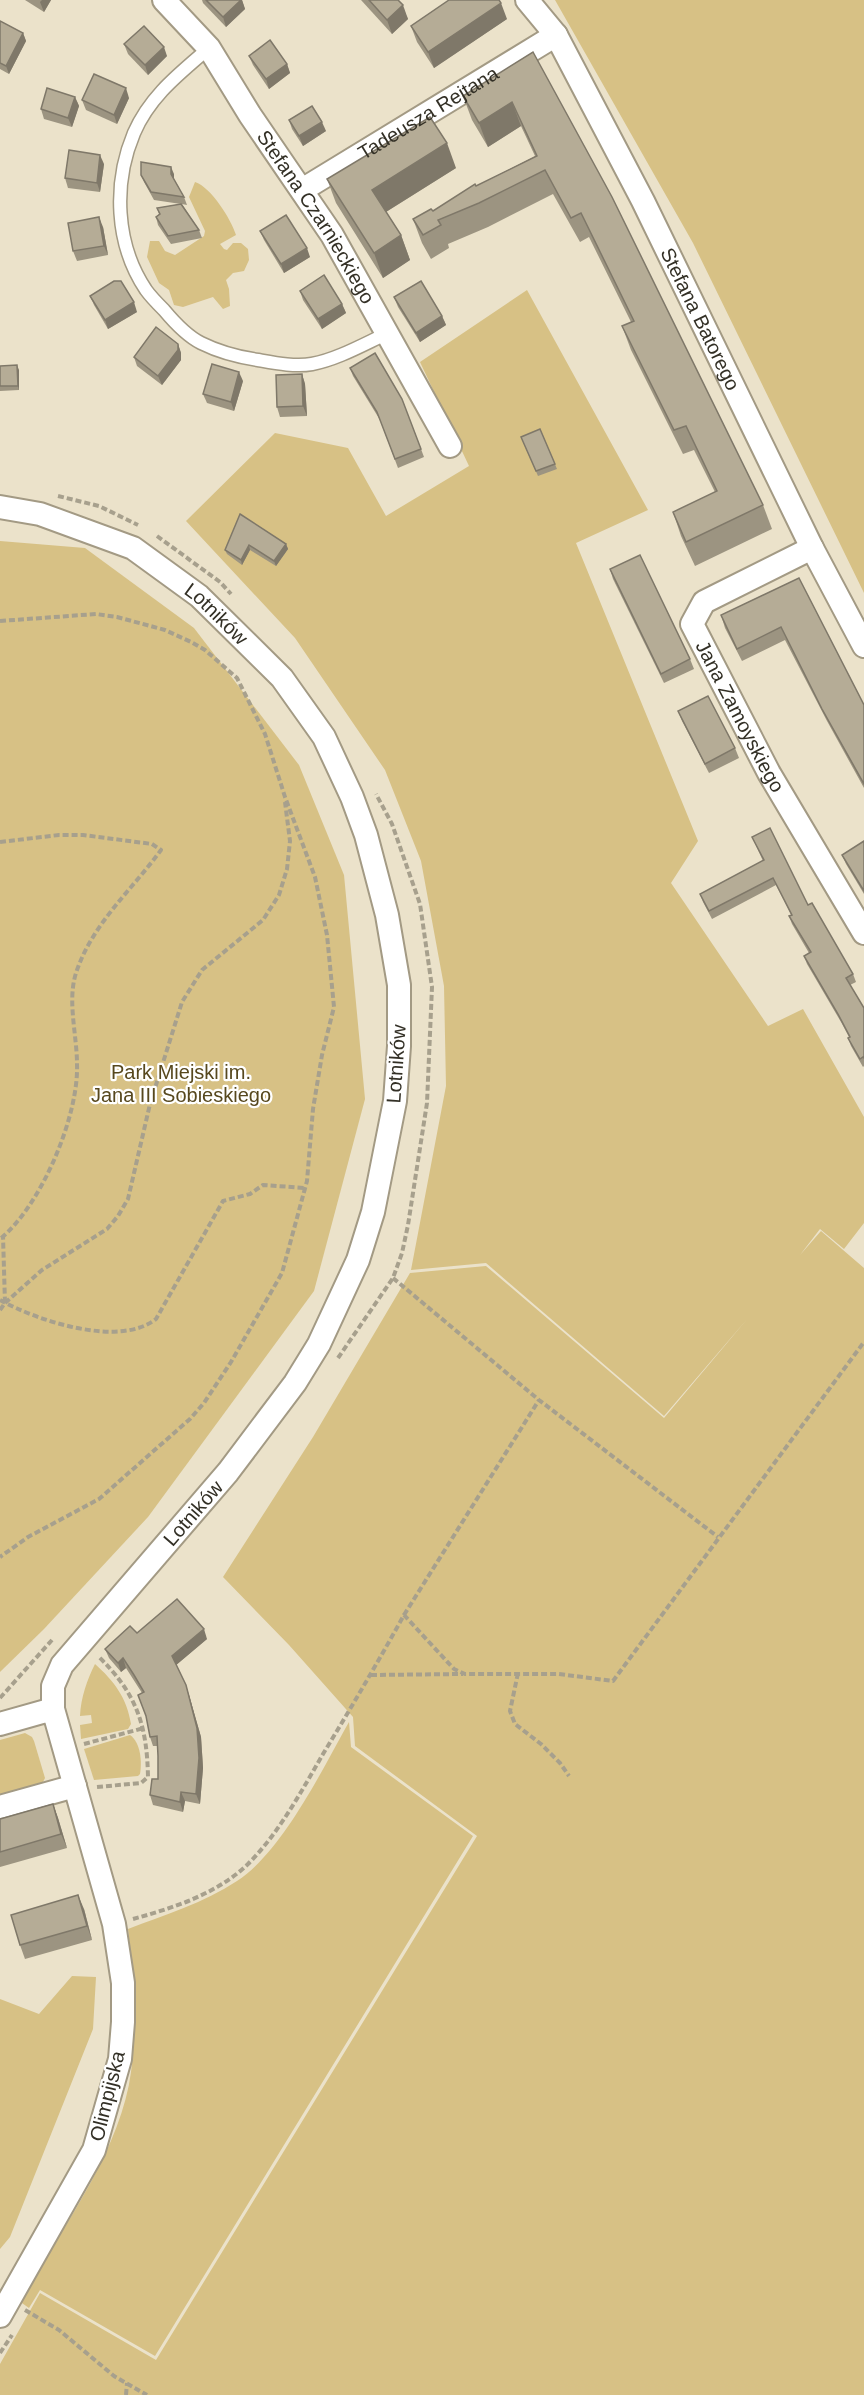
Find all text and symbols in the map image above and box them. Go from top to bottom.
street label: Tadeusza Rejtana [354,61,503,164]
street label: Stefana Czarnieckiego [253,126,379,308]
street label: Stefana Batorego [656,244,744,394]
street label: Lotników [181,578,253,649]
street label: Jana Zamoyskiego [692,637,789,796]
street label: Lotników [382,1023,410,1104]
park label: Park Miejski im. Jana III Sobieskiego [91,1061,271,1106]
street label: Lotników [159,1476,228,1550]
street label: Olimpijska [85,2048,129,2143]

